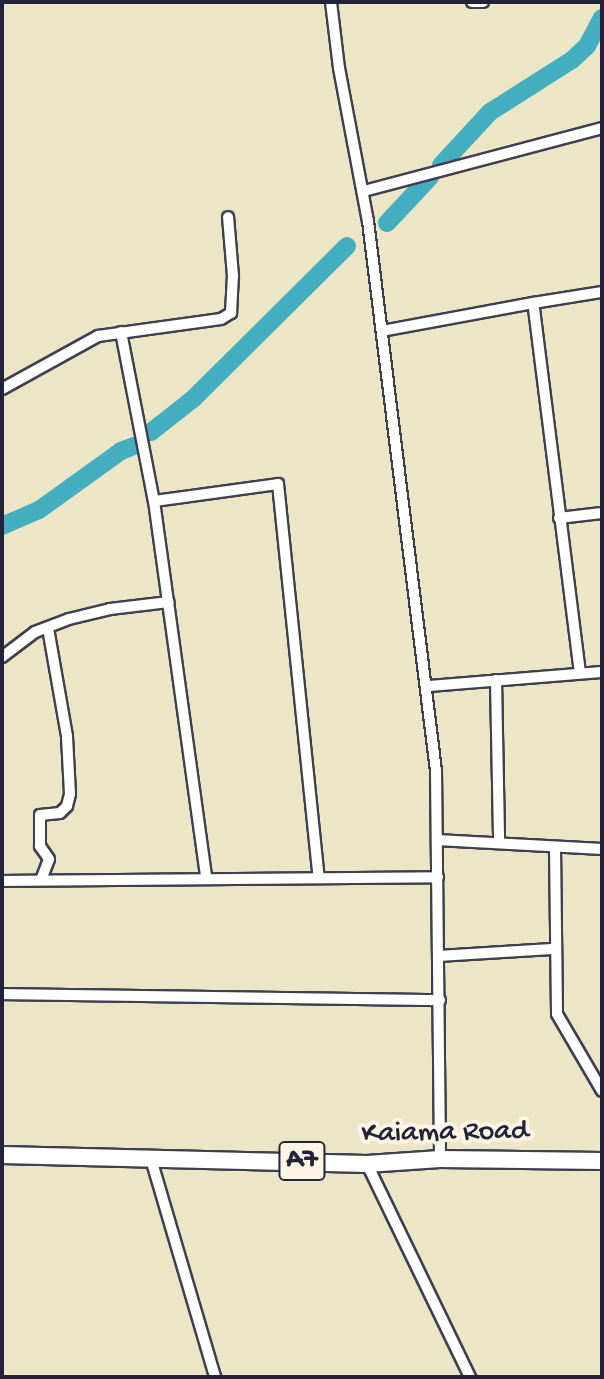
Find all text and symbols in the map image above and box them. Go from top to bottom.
street label: Kaiama Road [361,1115,529,1153]
road number: A7 [278,1137,326,1185]

